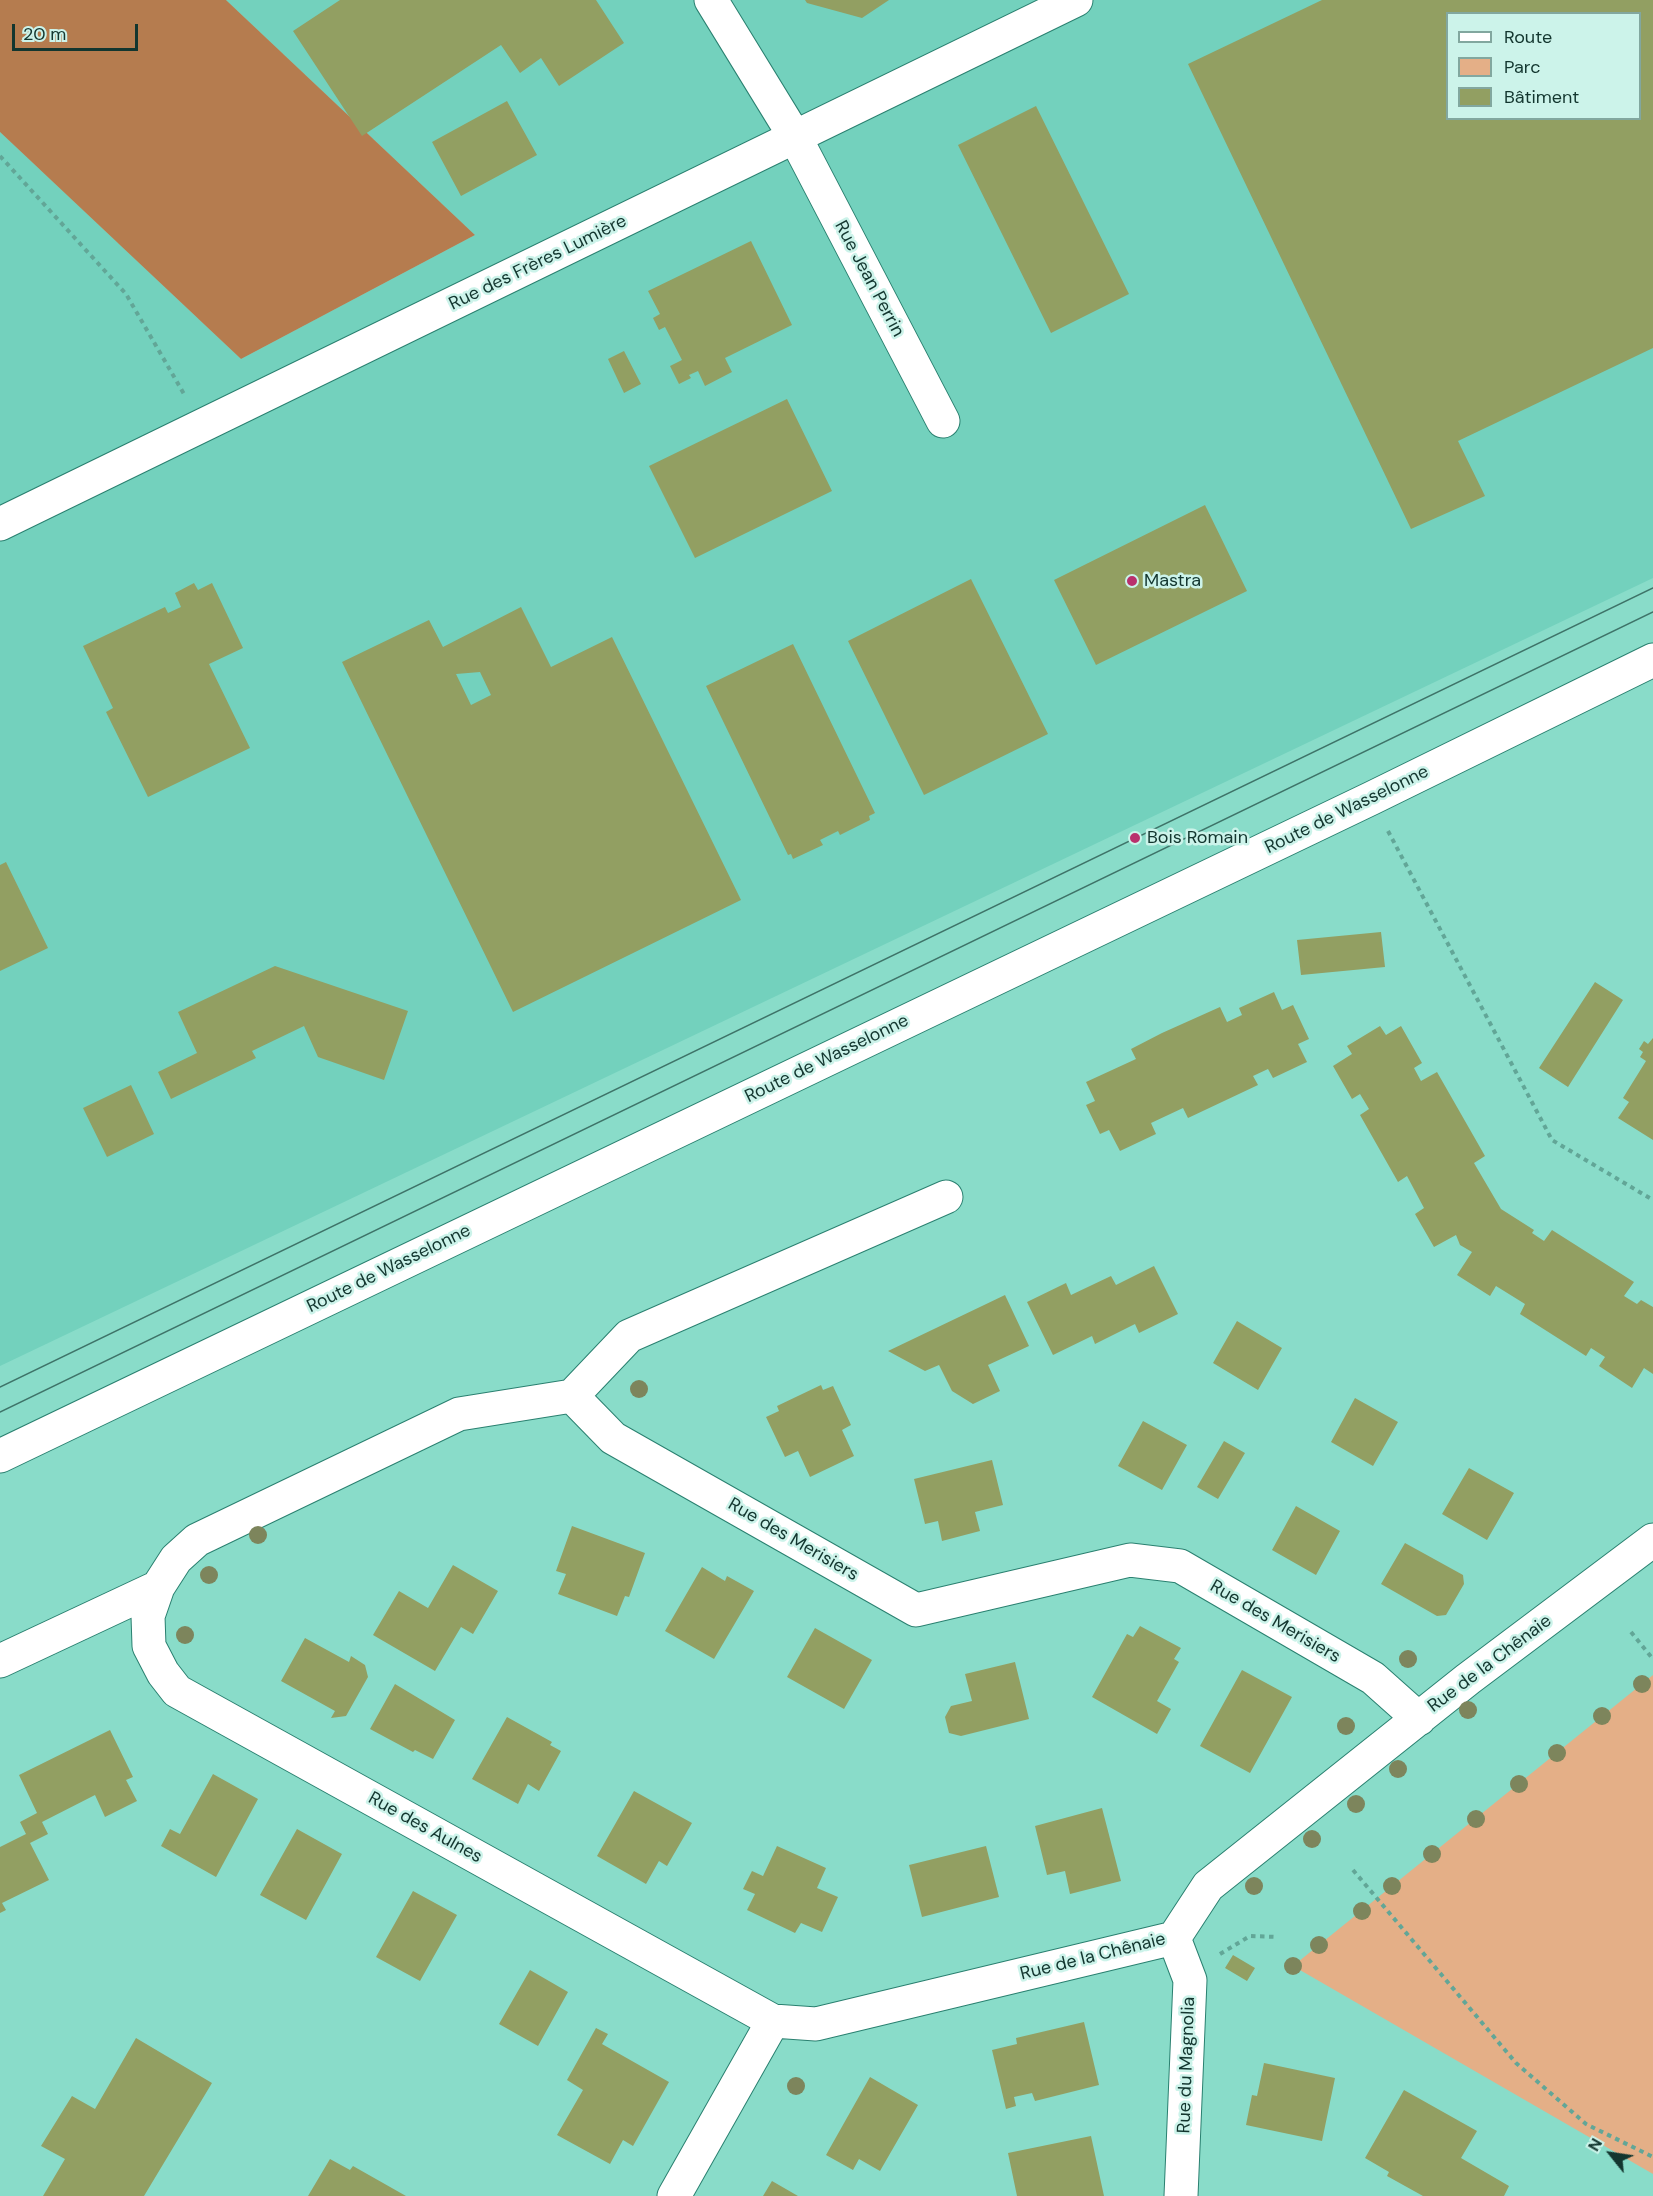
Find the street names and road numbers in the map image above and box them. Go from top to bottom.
street label: Rue des Frères Lumière [446,211,630,315]
street label: Rue Jean Perrin [829,217,909,341]
street label: Route de Wasselonne [1262,761,1432,859]
street label: Route de Wasselonne [742,1010,912,1108]
street label: Route de Wasselonne [304,1220,474,1318]
street label: Rue des Merisiers [724,1494,862,1586]
street label: Rue des Merisiers [1206,1576,1344,1668]
street label: Rue de la Chênaie [1424,1611,1556,1717]
street label: Rue des Aulnes [364,1788,486,1868]
street label: Rue de la Chênaie [1018,1928,1168,1986]
street label: Rue du Magnolia [1174,1996,1200,2134]

